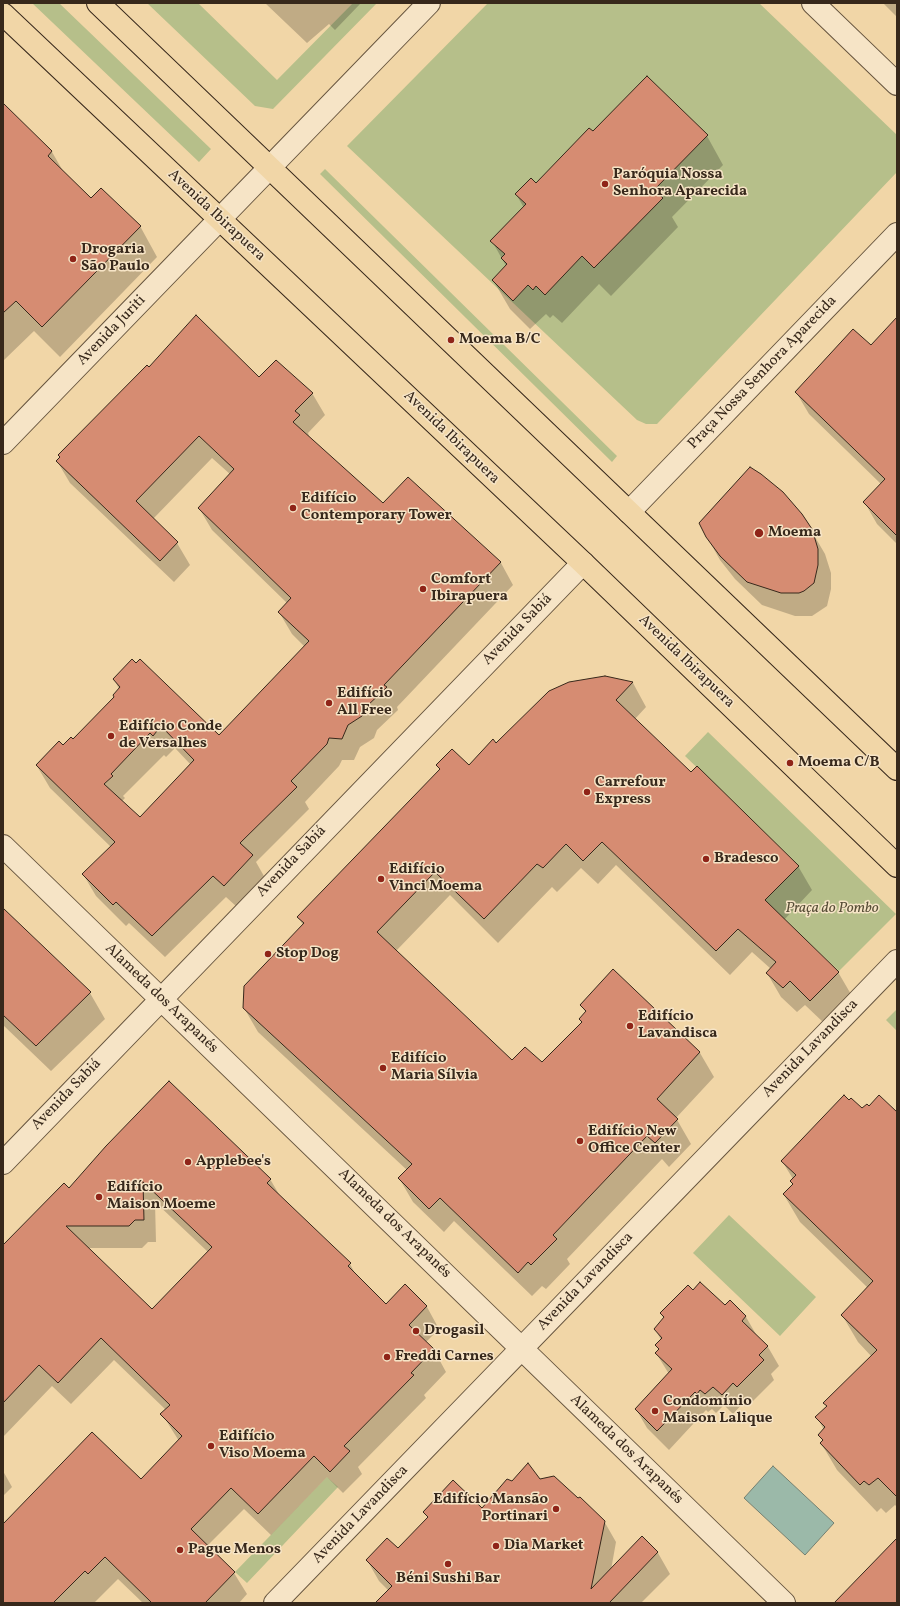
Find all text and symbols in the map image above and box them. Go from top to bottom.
street label: Avenida Ibirapuera [164,166,268,266]
place label: Paróquia Nossa Senhora Aparecida [613,166,747,201]
marker: Paróquia Nossa Senhora Aparecida [600,179,610,189]
place label: Drogaria São Paulo [81,241,150,276]
marker: Drogaria São Paulo [68,254,78,264]
street label: Avenida Juriti [74,292,150,370]
street label: Praça Nossa Senhora Aparecida [685,292,841,454]
place label: Moema B/C [459,331,540,349]
marker: Moema B/C [446,335,456,345]
street label: Avenida Ibirapuera [399,388,503,488]
place label: Edifício Contemporary Tower [301,490,452,525]
marker: Edifício Contemporary Tower [288,503,298,513]
place label: Moema [768,524,821,542]
marker: Moema [753,527,765,539]
place label: Comfort Ibirapuera [431,571,508,606]
marker: Comfort Ibirapuera [418,584,428,594]
street label: Avenida Sabiá [479,590,557,670]
street label: Avenida Ibirapuera [634,612,738,712]
place label: Edifício All Free [337,685,392,720]
marker: Edifício All Free [324,698,334,708]
place label: Edifício Conde de Versalhes [119,718,222,753]
marker: Edifício Conde de Versalhes [106,731,116,741]
place label: Moema C/B [798,754,880,772]
marker: Moema C/B [785,758,795,768]
place label: Carrefour Express [595,774,665,809]
marker: Carrefour Express [582,787,592,797]
street label: Avenida Sabiá [253,822,331,902]
place label: Bradesco [714,850,779,868]
marker: Bradesco [701,854,711,864]
place label: Edifício Vinci Moema [389,861,482,896]
marker: Edifício Vinci Moema [376,874,386,884]
park label: Praça do Pombo [785,900,879,918]
street label: Alameda dos Arapanés [101,940,221,1058]
place label: Stop Dog [276,945,339,963]
marker: Stop Dog [263,949,273,959]
street label: Avenida Lavandisca [759,996,863,1102]
place label: Edifício Lavandisca [638,1008,717,1043]
marker: Edifício Lavandisca [625,1021,635,1031]
place label: Edifício Maria Sílvia [391,1050,478,1085]
street label: Avenida Sabiá [28,1055,106,1135]
marker: Edifício Maria Sílvia [378,1063,388,1073]
place label: Edifício New Office Center [588,1123,680,1158]
marker: Edifício New Office Center [575,1136,585,1146]
place label: Applebee's [196,1153,271,1171]
marker: Applebee's [183,1157,193,1167]
street label: Alameda dos Arapanés [334,1165,454,1283]
place label: Edifício Maison Moeme [107,1179,216,1214]
marker: Edifício Maison Moeme [94,1192,104,1202]
street label: Avenida Lavandisca [534,1229,638,1335]
place label: Drogasil [424,1322,484,1340]
marker: Drogasil [411,1326,421,1336]
place label: Freddi Carnes [395,1348,494,1366]
marker: Freddi Carnes [382,1352,392,1362]
street label: Alameda dos Arapanés [566,1391,686,1509]
place label: Condomínio Maison Lalique [663,1393,772,1428]
marker: Condomínio Maison Lalique [650,1406,660,1416]
place label: Edifício Viso Moema [219,1428,306,1463]
marker: Edifício Viso Moema [206,1441,216,1451]
street label: Avenida Lavandisca [309,1462,413,1568]
place label: Edifício Mansão Portinari [433,1491,548,1526]
marker: Edifício Mansão Portinari [551,1504,561,1514]
place label: Dia Market [504,1537,583,1555]
place label: Pague Menos [188,1541,281,1559]
marker: Dia Market [491,1541,501,1551]
marker: Pague Menos [175,1545,185,1555]
marker: Béni Sushi Bar [443,1559,453,1569]
place label: Béni Sushi Bar [396,1570,500,1588]

